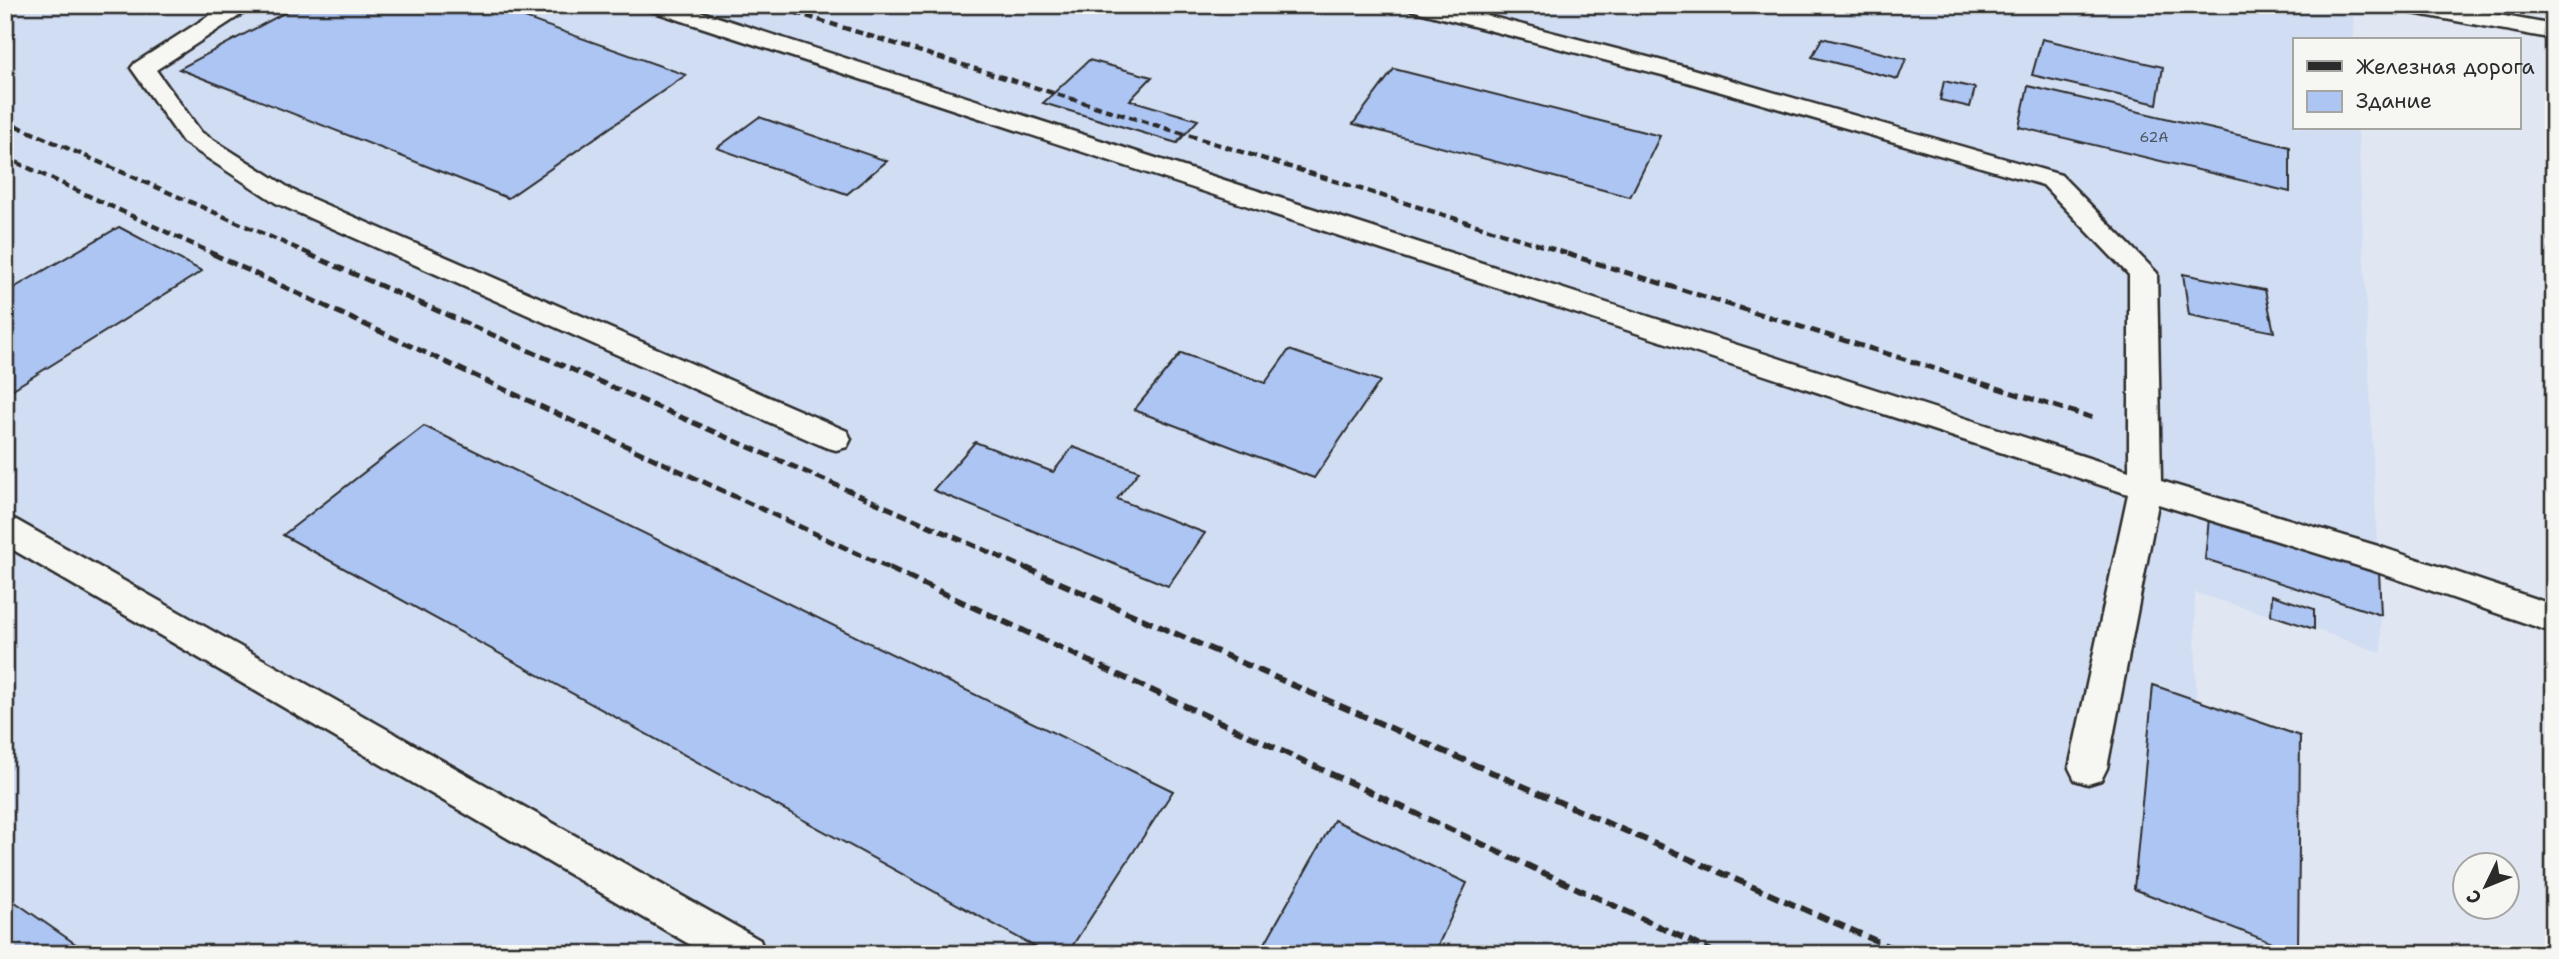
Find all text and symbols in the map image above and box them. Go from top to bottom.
legend [2293,38,2520,130]
text: Железная дорога [2356,53,2535,81]
text: Здание [2356,87,2432,115]
house number: 62А [2140,128,2168,146]
north arrow [2450,850,2520,920]
text: С [2461,884,2487,910]

